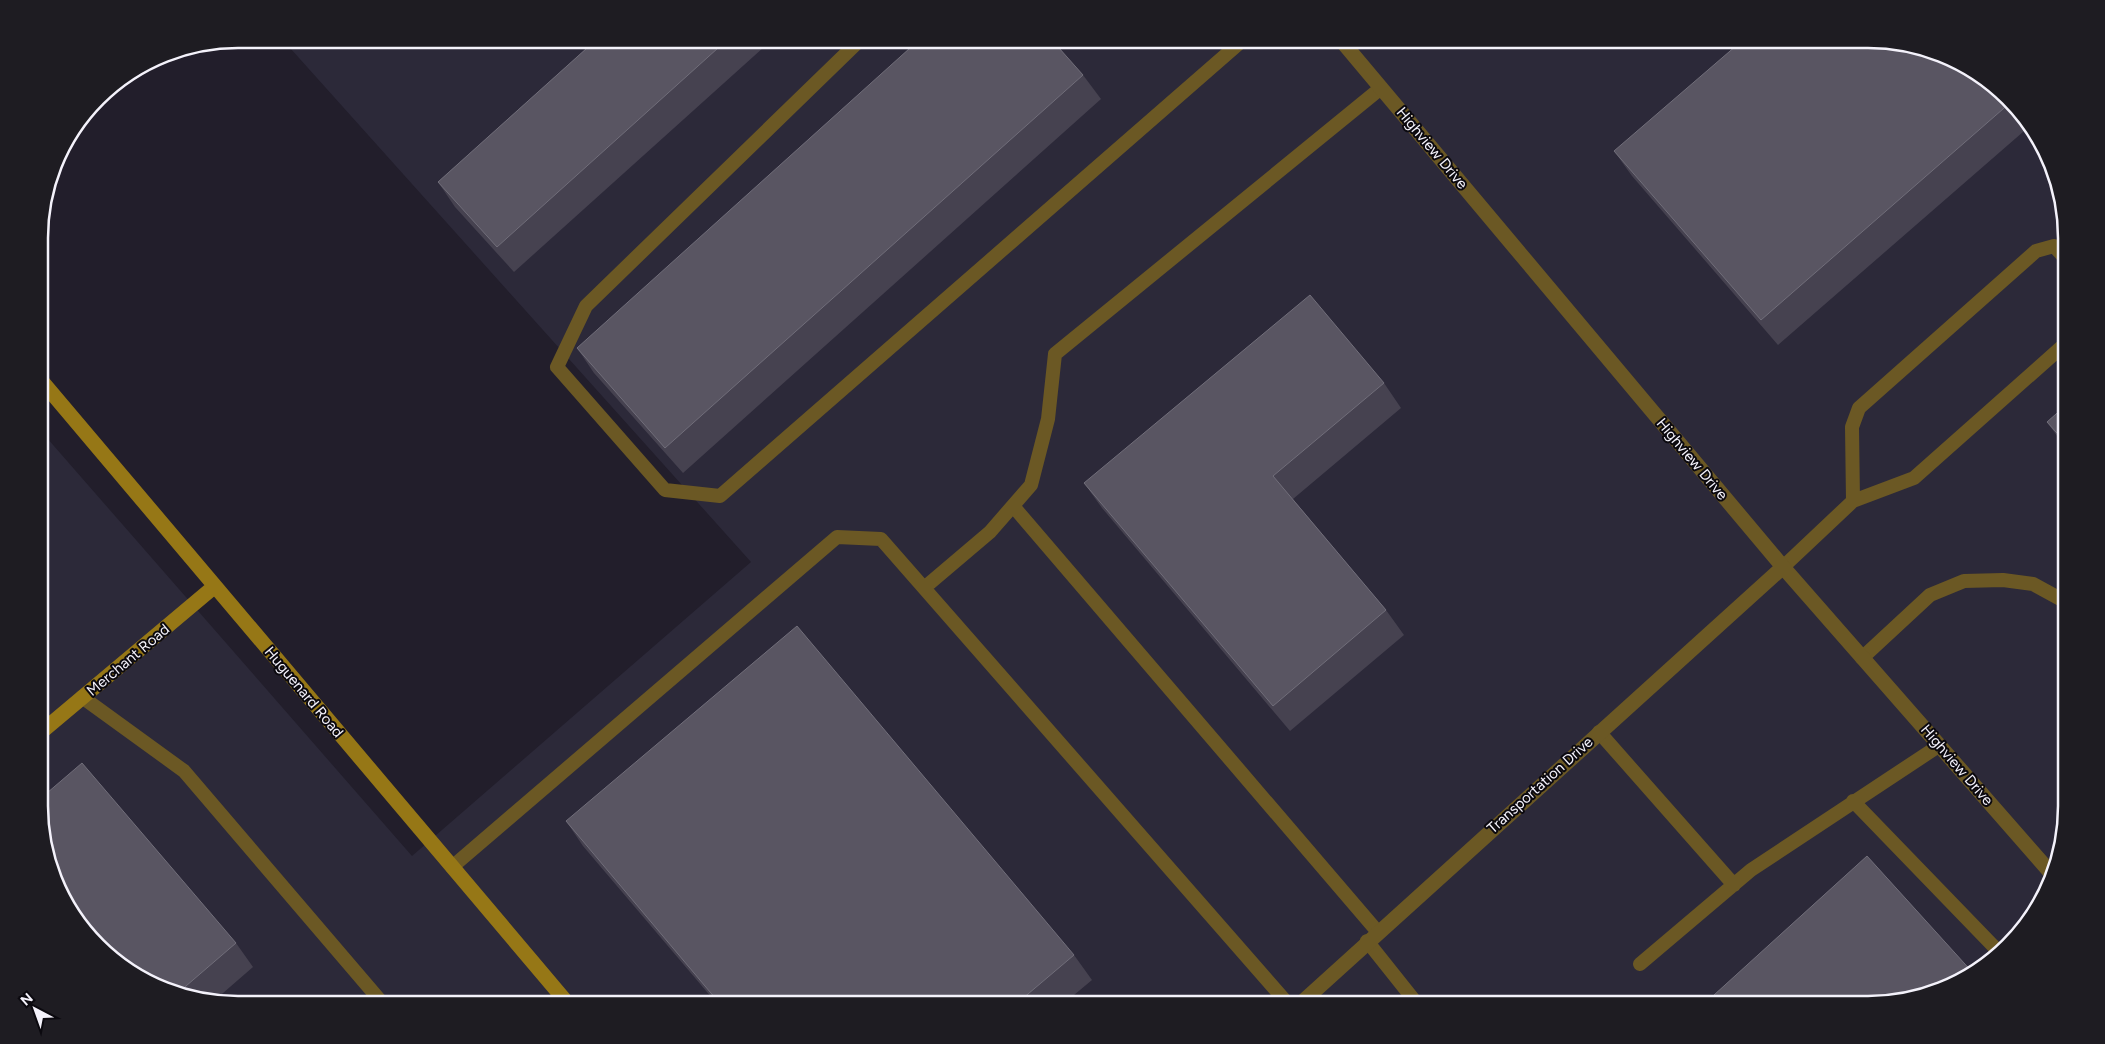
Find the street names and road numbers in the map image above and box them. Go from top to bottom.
street label: Highview Drive [1393,103,1471,193]
street label: Highview Drive [1653,414,1731,504]
street label: Merchant Road [83,620,173,700]
street label: Huguenard Road [261,643,347,741]
street label: Highview Drive [1917,721,1997,809]
street label: Transportation Drive [1483,733,1597,837]

